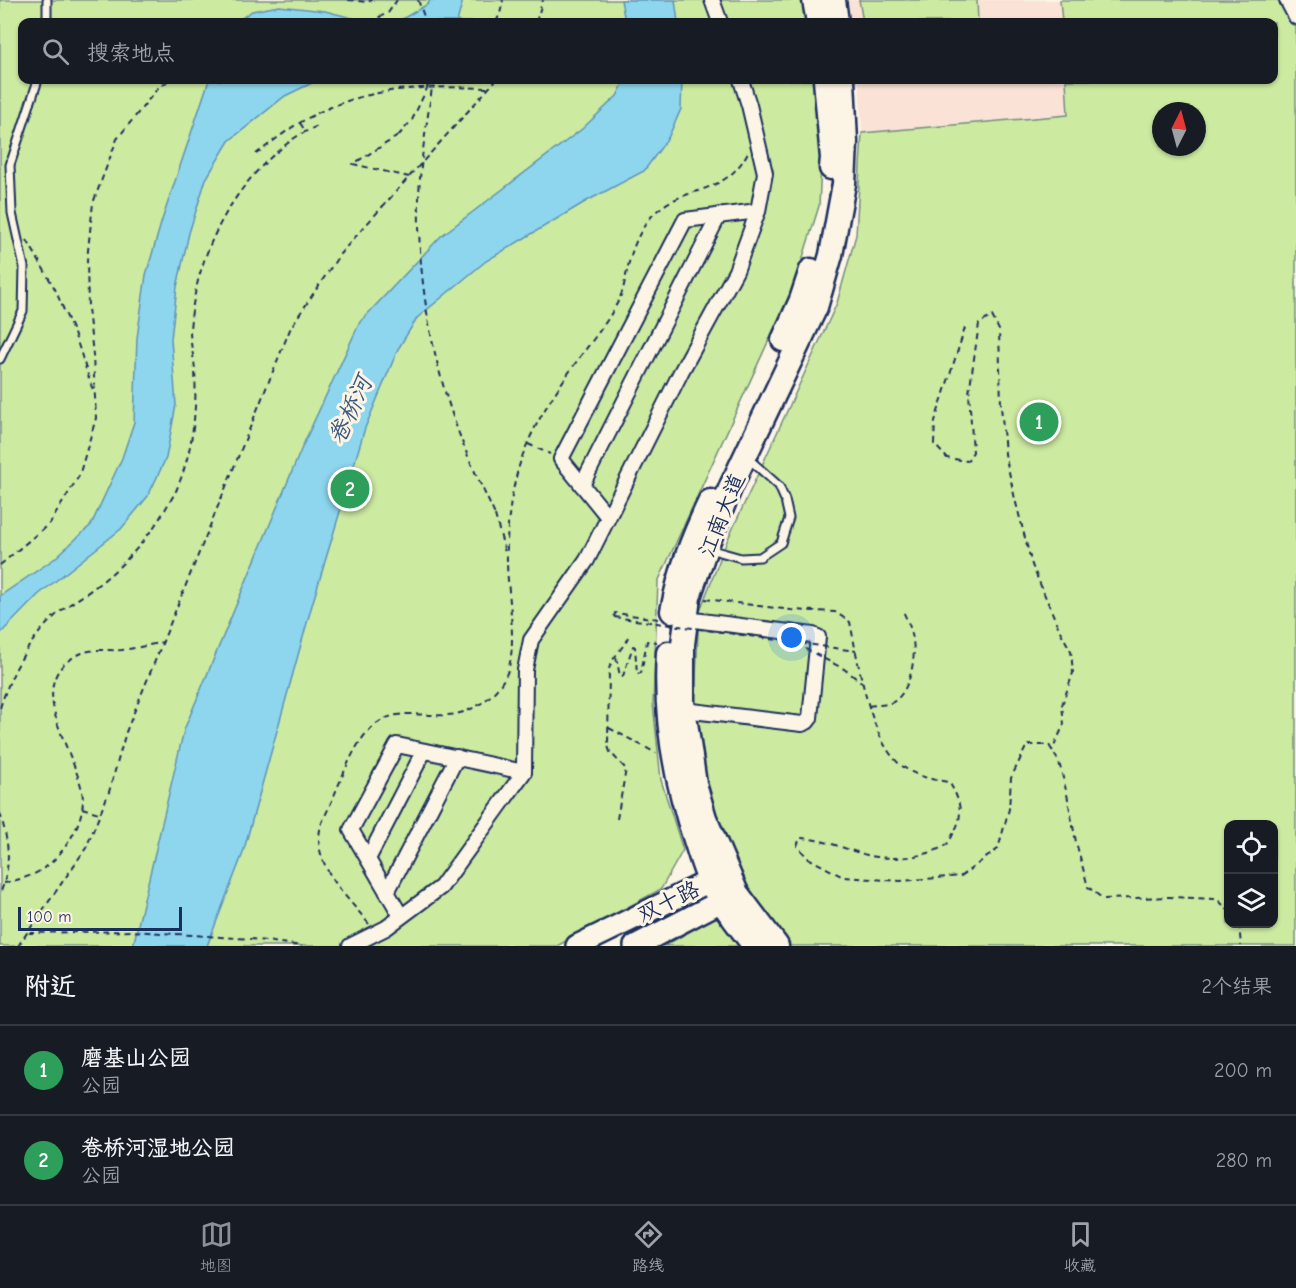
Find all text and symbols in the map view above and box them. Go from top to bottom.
search box [18,18,1278,84]
icon: search [39,35,72,68]
text: 搜索地点 [87,40,175,66]
north arrow [1152,102,1206,156]
water label: 卷桥河 [322,368,380,449]
pin: 1 [1020,400,1058,444]
pin: 2 [330,466,370,512]
street label: 江南大道 [693,470,750,561]
your location [777,623,806,652]
map controls [1224,820,1278,928]
button: locate [1224,820,1278,874]
button: layers [1224,874,1278,928]
street label: 双十路 [633,876,704,928]
scale bar [18,904,182,932]
text: 100 m [27,908,71,926]
text: 附近 [24,972,76,1002]
text: 2个结果 [1202,975,1272,998]
text: 磨基山公园 [81,1045,191,1071]
text: 1 [40,1059,47,1082]
text: 200 m [1214,1059,1272,1082]
text: 公园 [81,1074,121,1097]
text: 卷桥河湿地公园 [81,1135,235,1161]
text: 2 [39,1149,48,1172]
text: 280 m [1216,1149,1272,1172]
text: 公园 [81,1164,121,1187]
tab: 地图 [200,1218,233,1276]
tab: 路线 [632,1218,665,1276]
tab: 收藏 [1064,1218,1097,1276]

